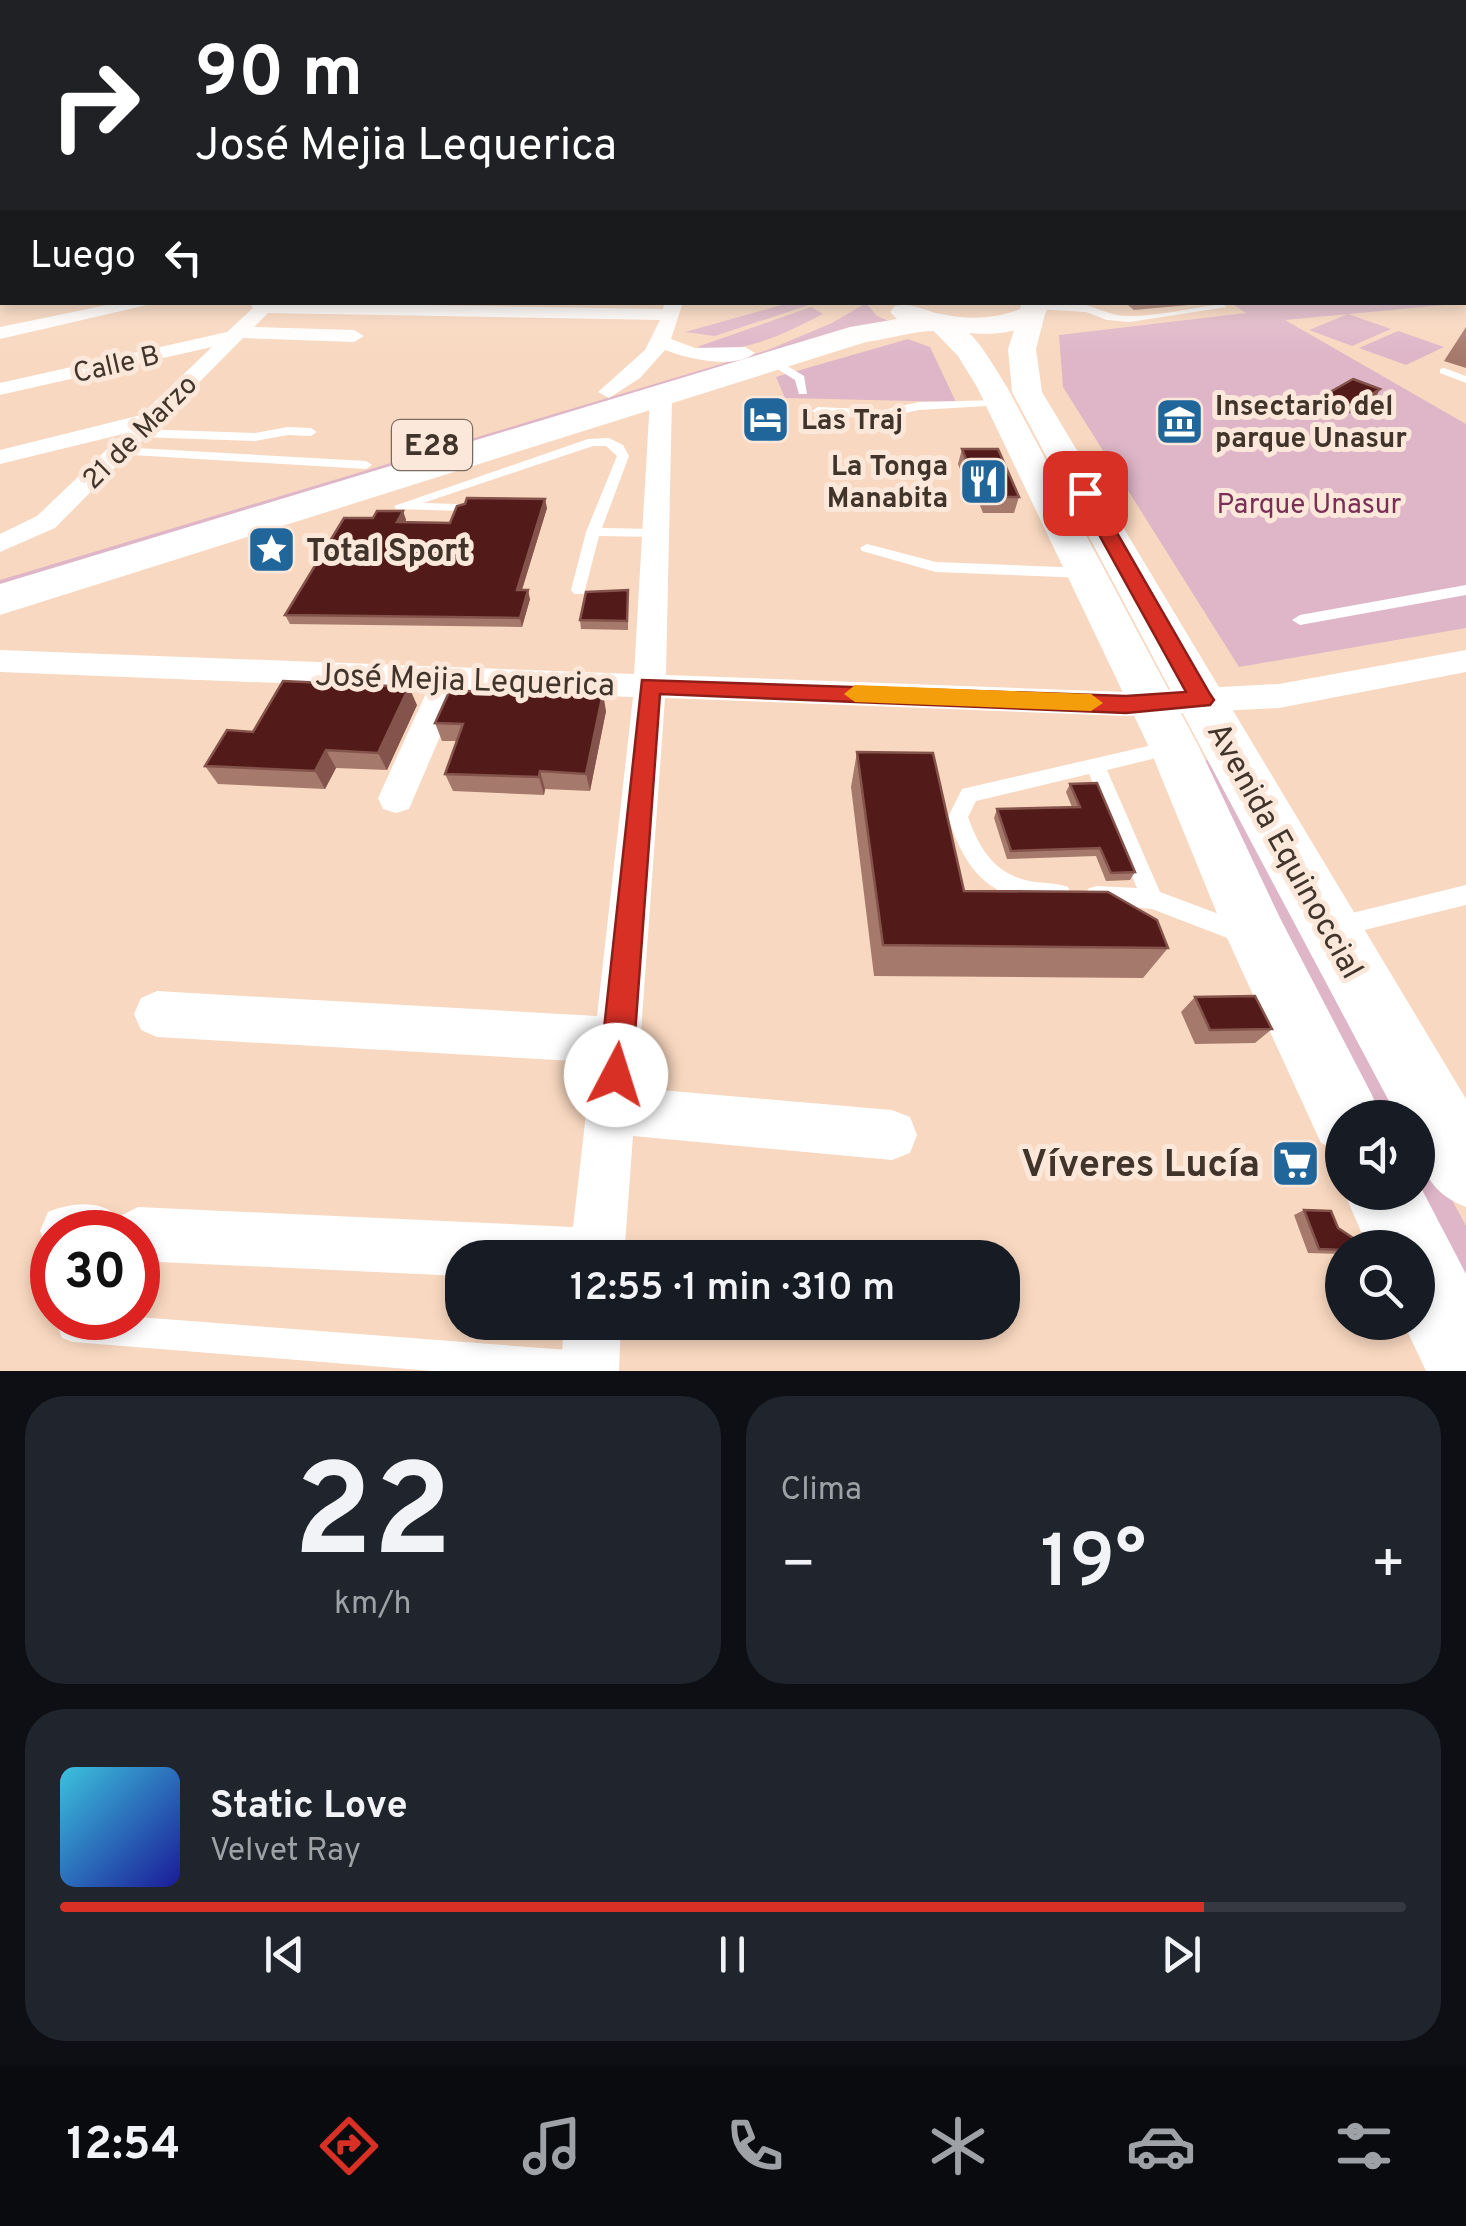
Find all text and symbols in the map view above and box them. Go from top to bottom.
text: 90 m [195,32,363,121]
icon: right [30,40,160,170]
text: José Mejia Lequerica [195,119,617,176]
icon: left [156,230,211,285]
text: Luego [30,233,136,282]
street label: Calle B [70,339,163,393]
street label: 21 de Marzo [76,368,206,498]
place label: Insectario del parque Unasur [1215,390,1407,458]
hotel icon: Las Traj [740,393,792,445]
museum icon: Insectario del parque Unasur [1154,395,1206,447]
place label: Las Traj [801,404,903,440]
road number: E28 [392,420,472,470]
place label: La Tonga Manabita [827,450,948,518]
pin [1043,451,1128,536]
restaurant icon: La Tonga Manabita [957,455,1009,507]
icon: arrive [1058,466,1113,521]
park label: Parque Unasur [1216,488,1402,524]
place icon: Total Sport [245,524,297,576]
place label: Total Sport [306,533,470,573]
street label: José Mejia Lequerica [314,657,616,707]
street label: Avenida Equinoccial [1196,716,1370,987]
position arrow [564,1023,668,1127]
map controls [1325,1100,1435,1340]
button: sound [1325,1100,1435,1210]
supermarket icon: Víveres Lucía [1269,1137,1321,1189]
place label: Víveres Lucía [1021,1142,1260,1191]
speed limit sign: 30 [30,1210,160,1340]
button: search [1325,1230,1435,1340]
text: 12:55 · 1 min · 310 m [570,1265,895,1314]
text: 22 [293,1437,452,1602]
text: Clima [781,1471,862,1511]
text: 19° [1040,1519,1146,1614]
text: − [781,1532,816,1602]
text: + [1371,1532,1406,1602]
text: km/h [334,1585,412,1625]
text: Static Love [210,1783,408,1832]
text: Velvet Ray [210,1832,361,1872]
icon: previous [257,1927,312,1982]
icon: pause [705,1927,760,1982]
icon: next [1154,1927,1209,1982]
icon: directions [314,2111,384,2181]
icon: music [517,2111,587,2181]
icon: phone [720,2111,790,2181]
icon: climate [923,2111,993,2181]
icon: car [1126,2111,1196,2181]
icon: filters [1329,2111,1399,2181]
text: 12:54 [67,2118,180,2175]

